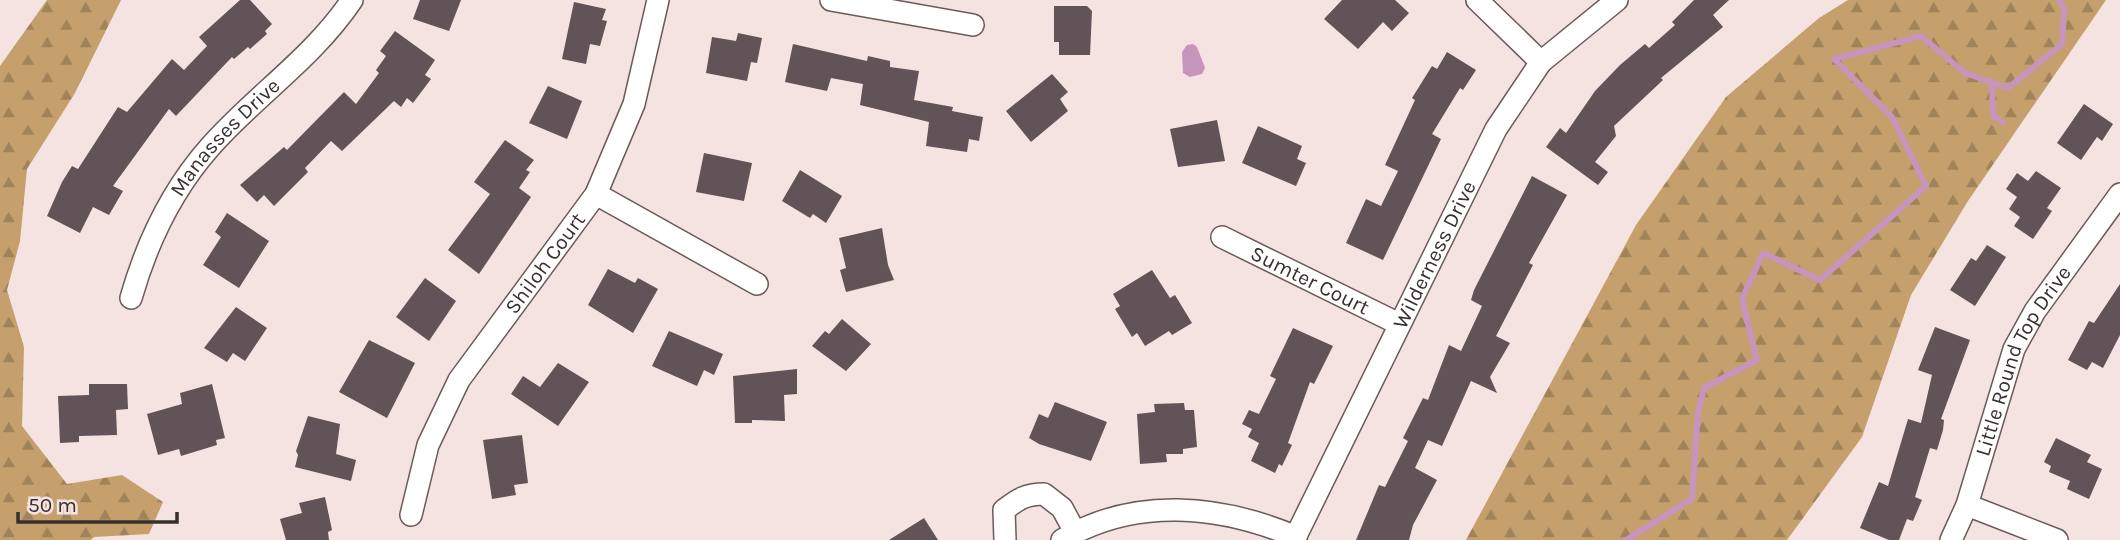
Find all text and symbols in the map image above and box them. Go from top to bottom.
street label: Manasses Drive [165,73,285,201]
street label: Wilderness Drive [1388,177,1481,332]
street label: Shiloh Court [500,208,590,318]
street label: Sumter Court [1247,241,1373,319]
street label: Little Round Top Drive [1970,261,2076,459]
scale bar [18,480,177,524]
text: 50 m [28,493,77,517]

